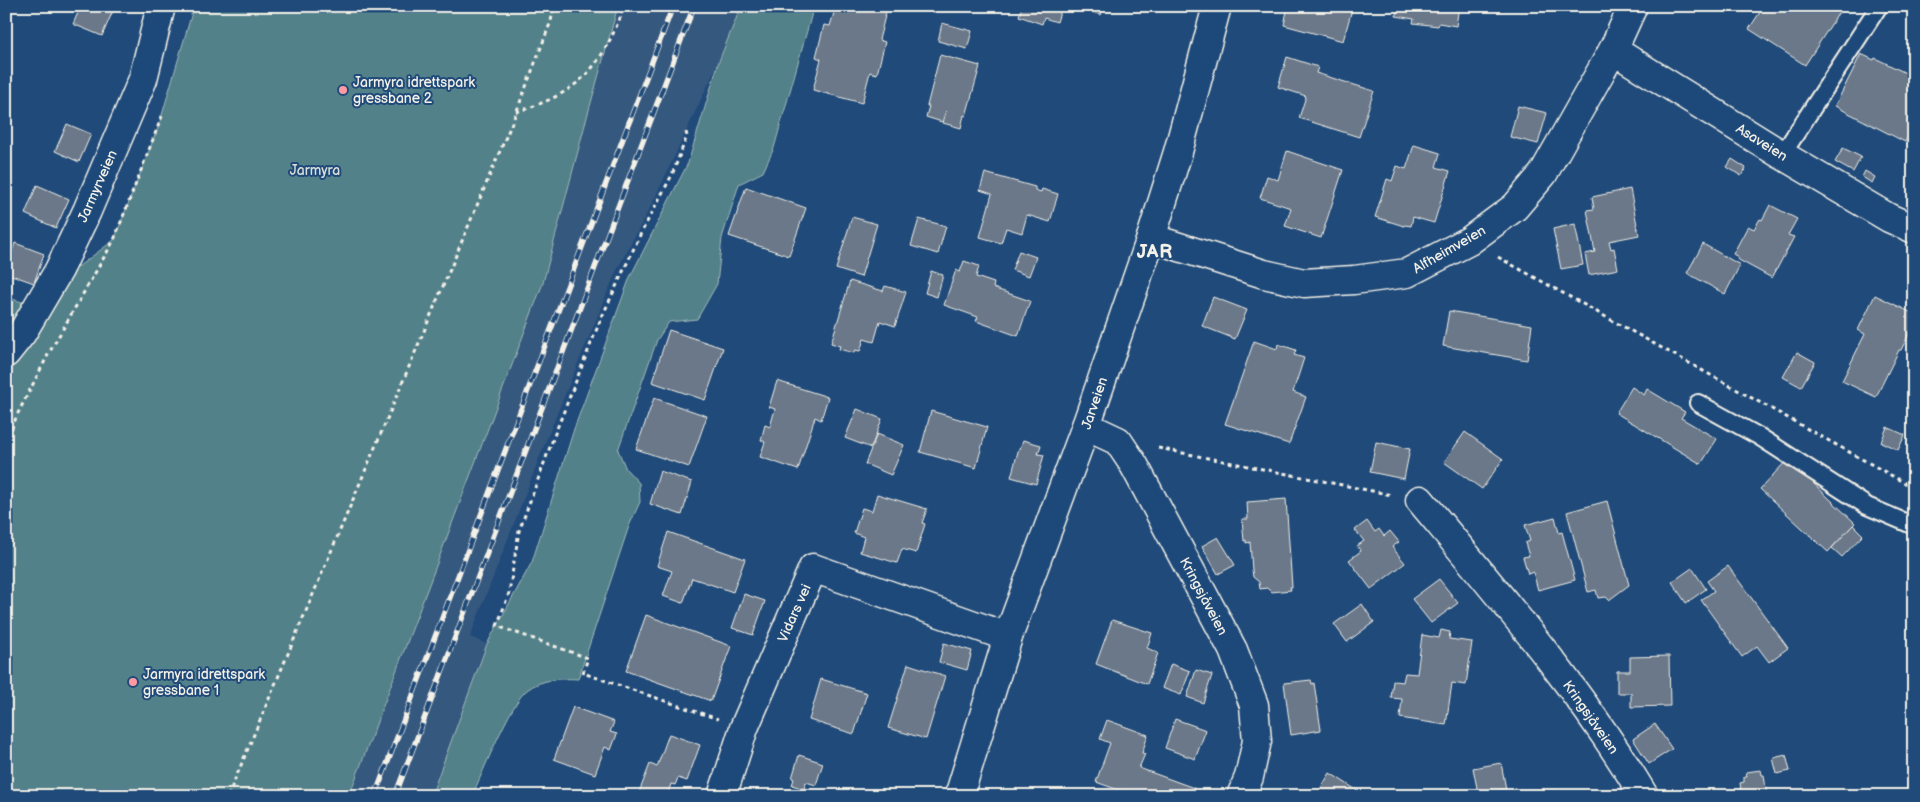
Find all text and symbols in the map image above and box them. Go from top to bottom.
place label: Jarmyra idrettspark gressbane 2 [353,74,475,107]
marker: Jarmyra idrettspark gressbane 2 [337,84,349,96]
street label: Asaveien [1733,120,1791,165]
street label: Jarmyrveien [74,147,121,225]
park label: Jarmyra [290,162,340,179]
street label: Alfheimveien [1410,222,1489,277]
district label: JAR [1137,241,1173,264]
street label: Jarveien [1078,375,1111,432]
street label: Kringsjåveien [1176,554,1231,638]
street label: Vidars vei [774,582,815,645]
place label: Jarmyra idrettspark gressbane 1 [143,666,265,699]
marker: Jarmyra idrettspark gressbane 1 [127,676,139,688]
street label: Kringsjåveien [1559,677,1622,757]

